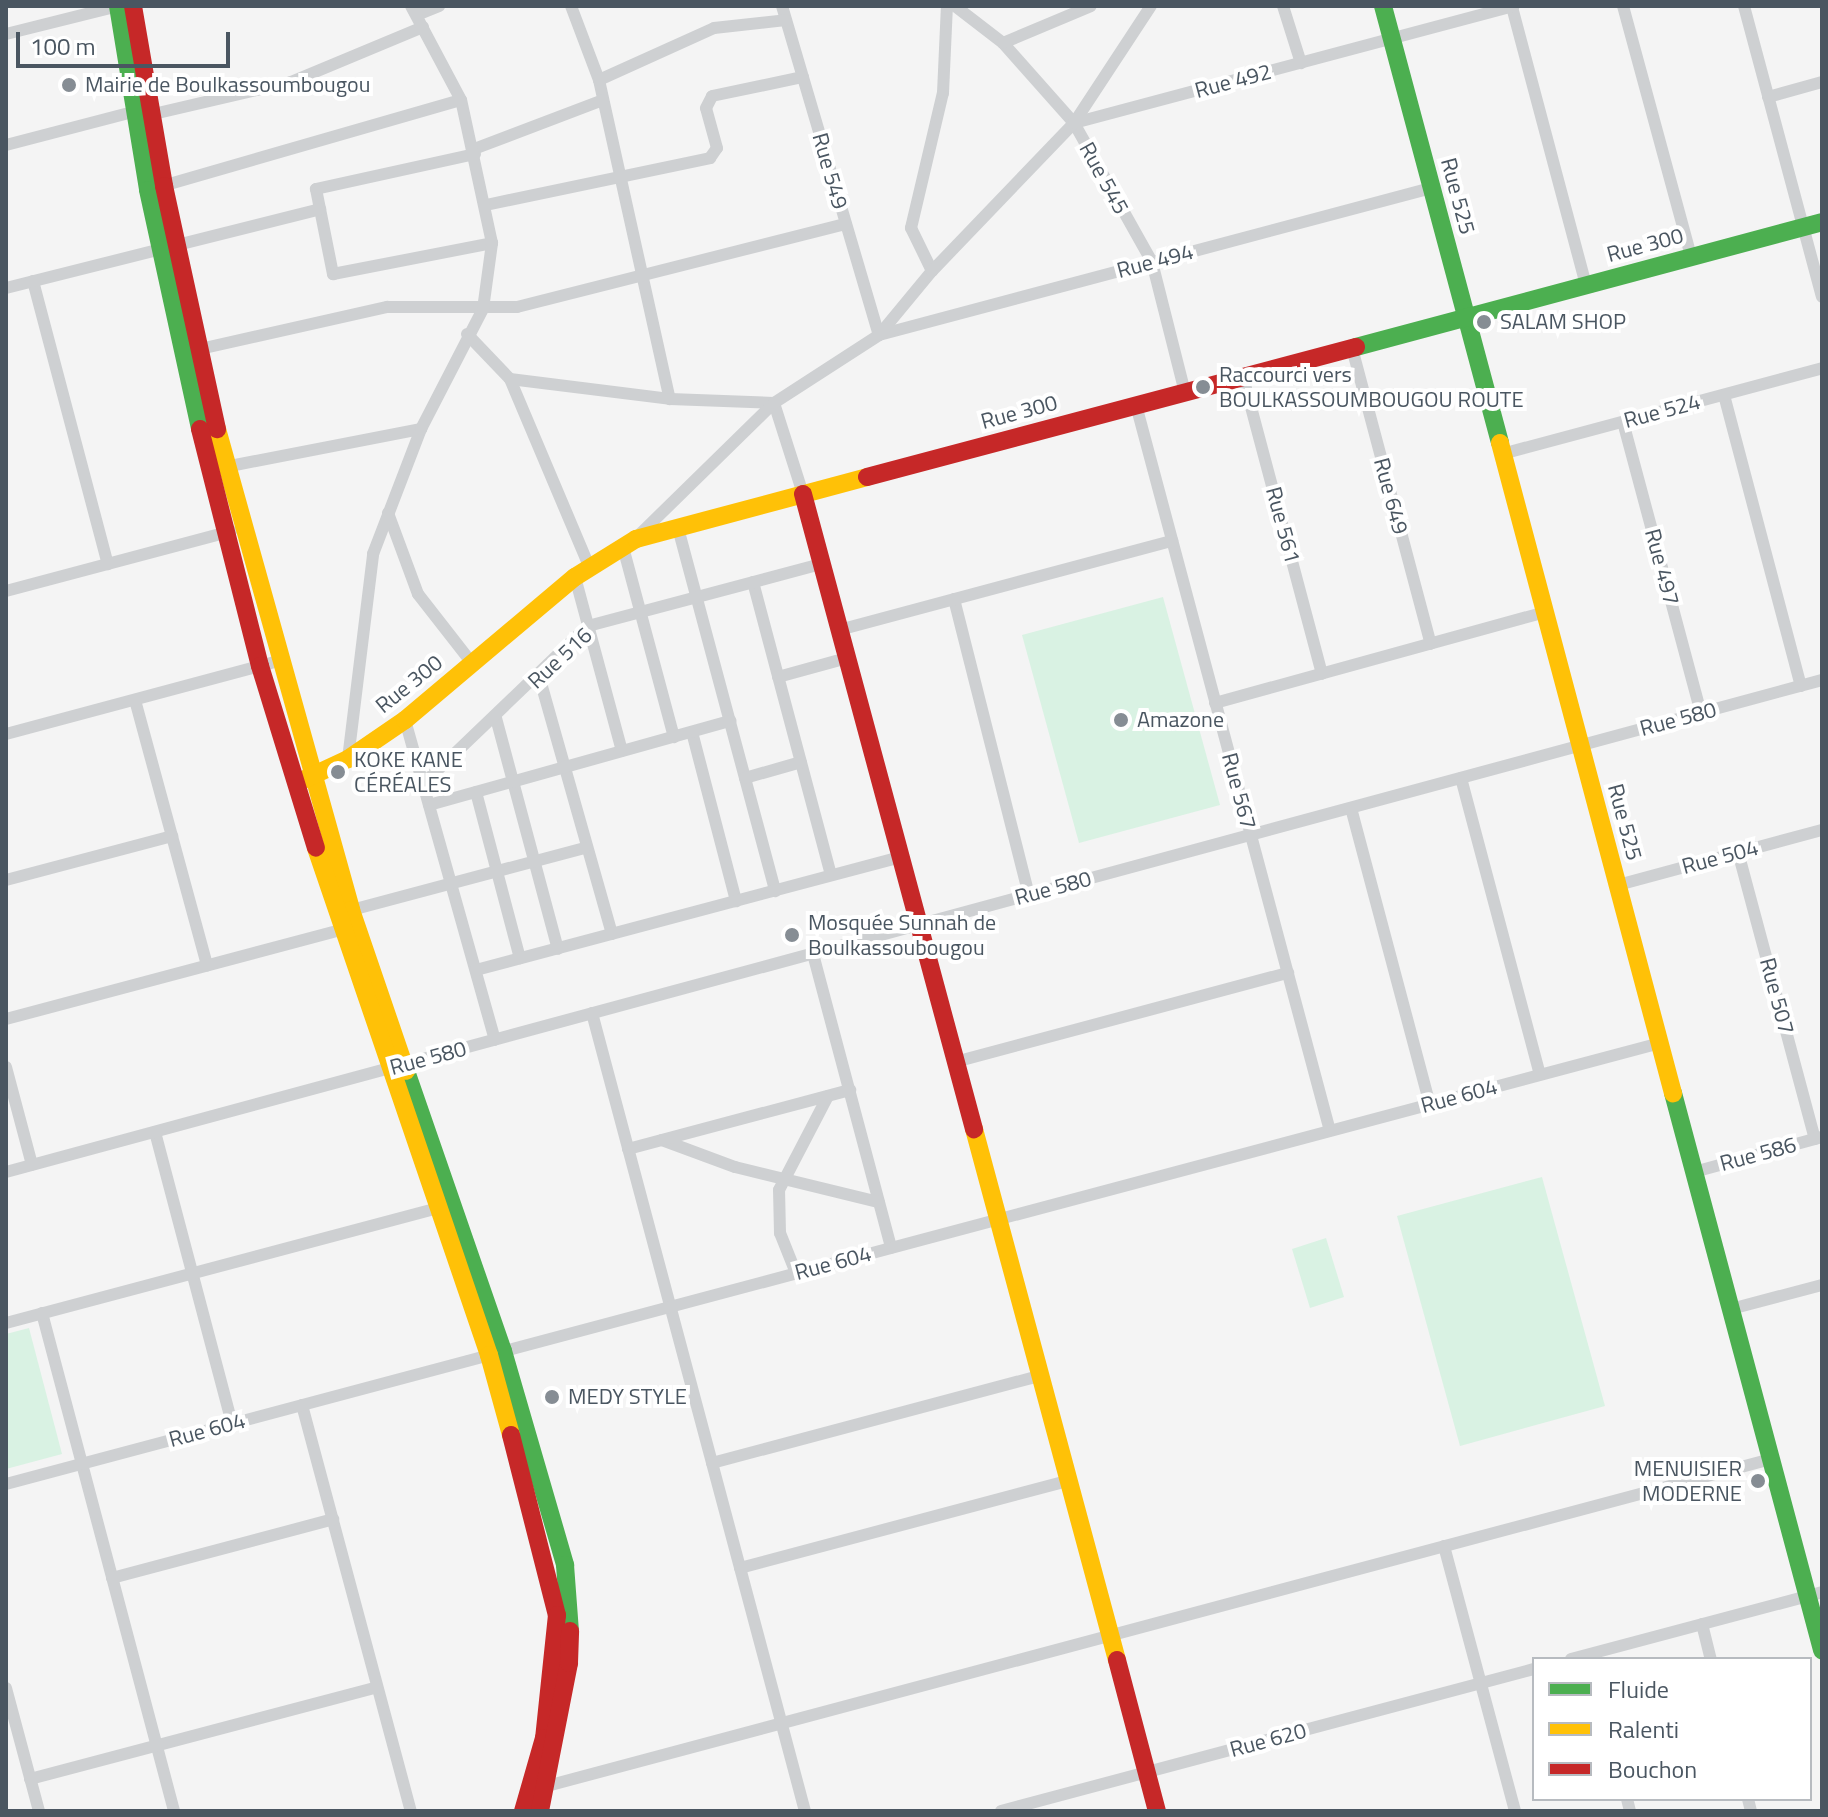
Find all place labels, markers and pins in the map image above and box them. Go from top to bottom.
place label: Mairie de Boulkassoumbougou [85,72,370,98]
marker: Mairie de Boulkassoumbougou [60,76,78,94]
place label: SALAM SHOP [1500,309,1626,335]
marker: SALAM SHOP [1475,313,1493,331]
place label: Raccourci vers BOULKASSOUMBOUGOU ROUTE [1219,361,1524,412]
marker: Raccourci vers BOULKASSOUMBOUGOU ROUTE [1194,378,1212,396]
place label: Amazone [1137,707,1224,733]
marker: Amazone [1112,711,1130,729]
place label: KOKE KANE CÉRÉALES [354,746,463,798]
marker: KOKE KANE CÉRÉALES [329,763,347,781]
place label: Mosquée Sunnah de Boulkassoubougou [808,909,996,960]
marker: Mosquée Sunnah de Boulkassoubougou [783,926,801,944]
place label: MEDY STYLE [568,1384,687,1410]
marker: MEDY STYLE [543,1388,561,1406]
place label: MENUISIER MODERNE [1634,1455,1742,1506]
marker: MENUISIER MODERNE [1749,1472,1767,1490]

